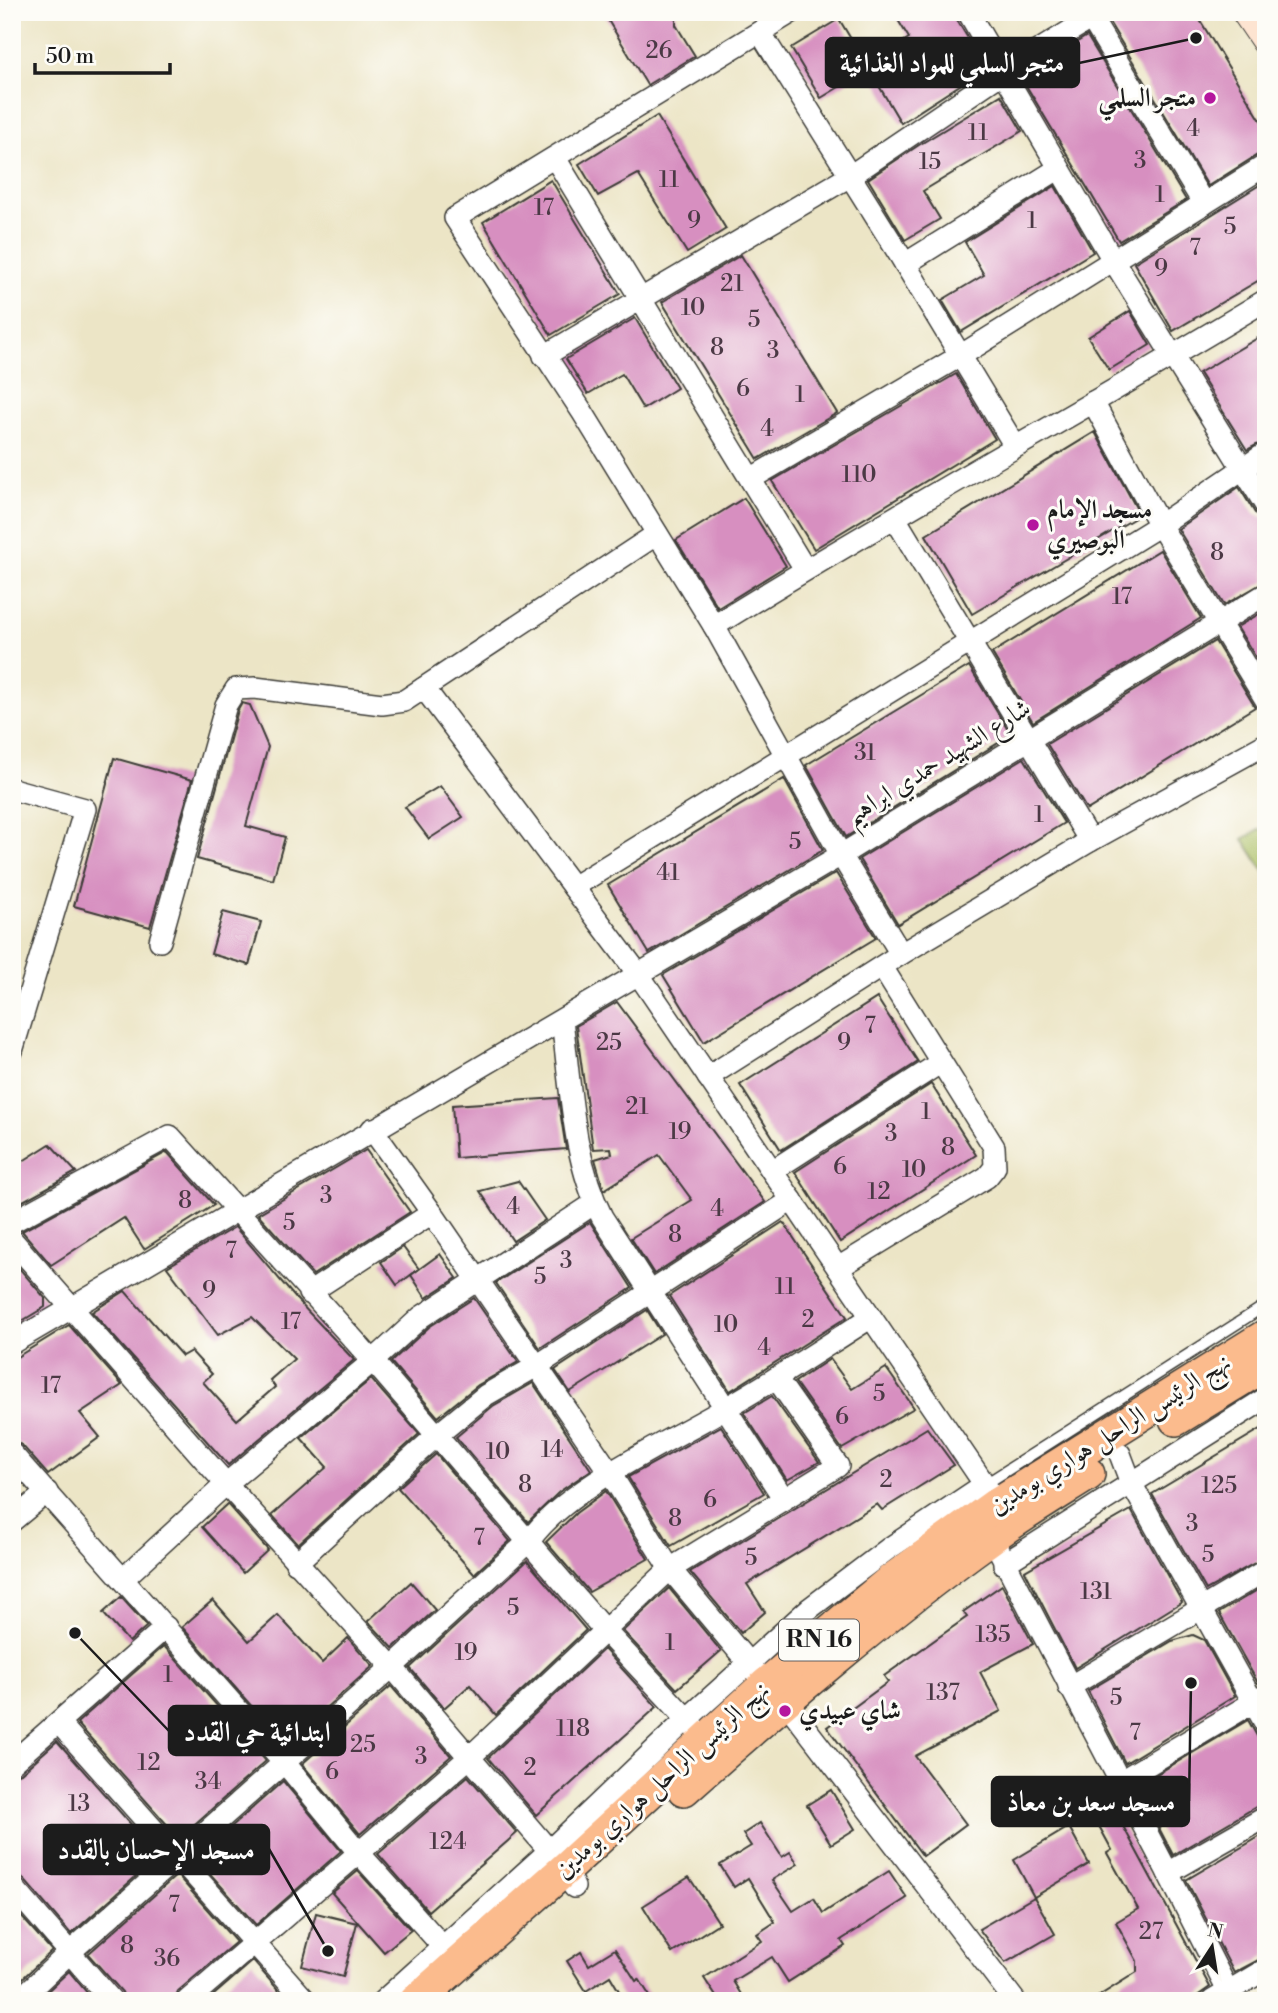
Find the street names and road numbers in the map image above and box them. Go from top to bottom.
street label: شارع الشهيد حمدي ابراهيم [839,692,1042,840]
street label: نهج الرئيس الراحل هواري بومدين [983,1346,1241,1528]
road number: RN 16 [779,1620,859,1660]
street label: نهج الرئيس الراحل هواري بومدين [547,1675,781,1891]

